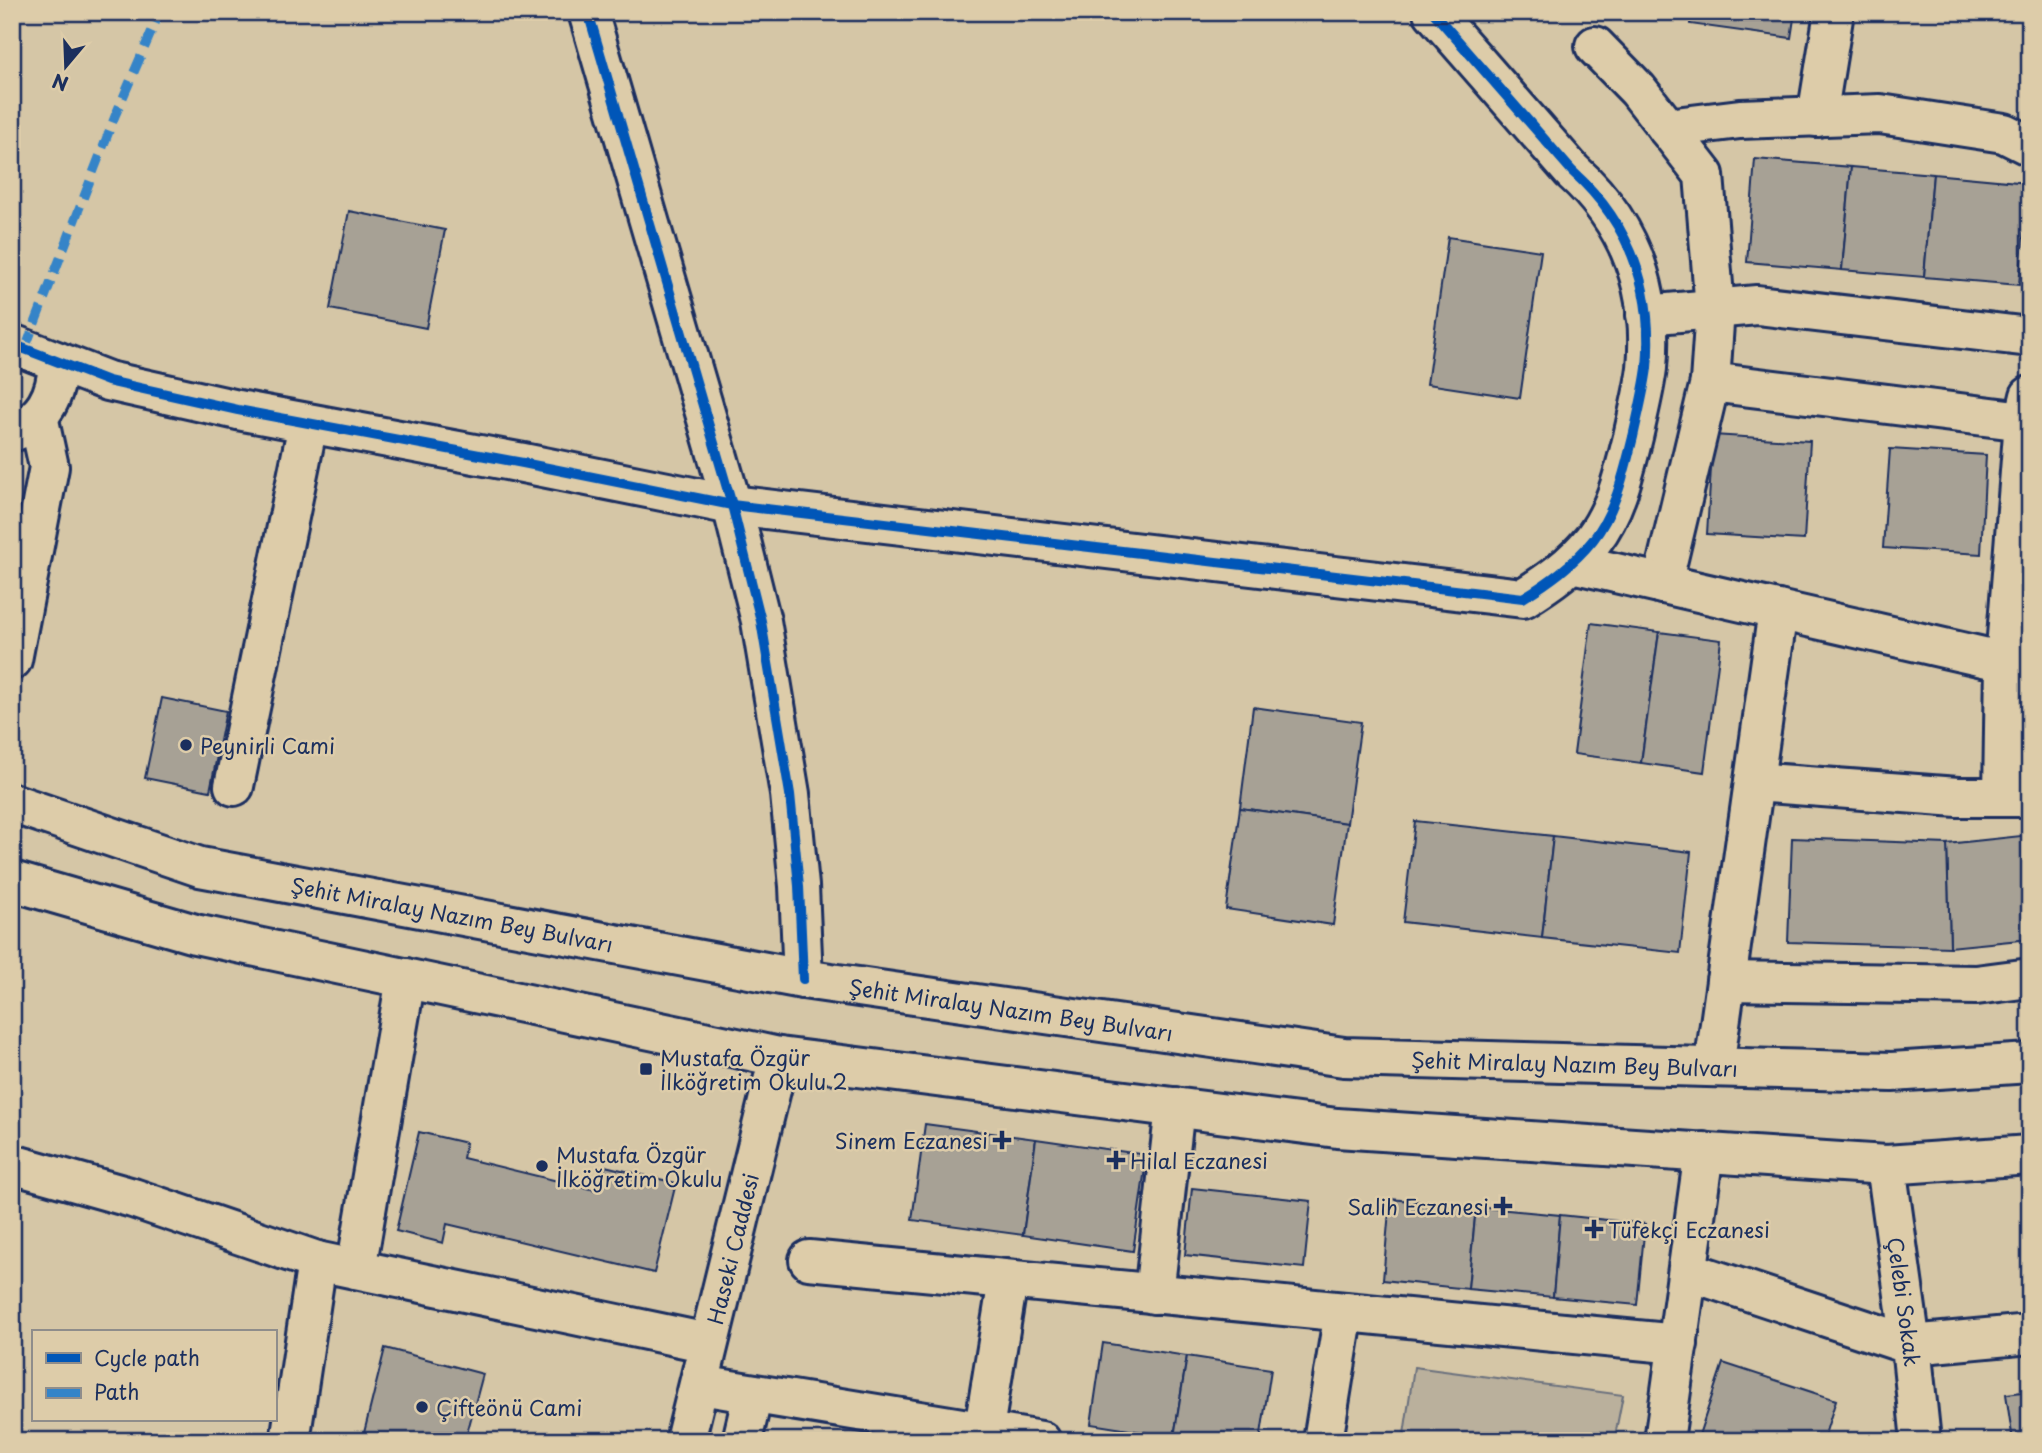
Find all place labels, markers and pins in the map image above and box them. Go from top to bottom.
place label: Peynirli Cami [200,729,335,761]
marker: Peynirli Cami [178,737,194,753]
place label: Mustafa Özgür İlköğretim Okulu 2 [660,1041,848,1097]
marker: Mustafa Özgür İlköğretim Okulu 2 [638,1061,654,1077]
place label: Sinem Eczanesi [835,1124,988,1156]
marker: Sinem Eczanesi [994,1132,1010,1148]
place label: Mustafa Özgür İlköğretim Okulu [556,1138,722,1194]
place label: Hilal Eczanesi [1130,1144,1268,1176]
marker: Hilal Eczanesi [1108,1152,1124,1168]
marker: Mustafa Özgür İlköğretim Okulu [534,1158,550,1174]
place label: Salih Eczanesi [1347,1190,1489,1222]
marker: Salih Eczanesi [1495,1198,1511,1214]
place label: Tüfekçi Eczanesi [1608,1213,1770,1245]
marker: Tüfekçi Eczanesi [1586,1221,1602,1237]
place label: Çifteönü Cami [436,1391,582,1423]
marker: Çifteönü Cami [414,1399,430,1415]

